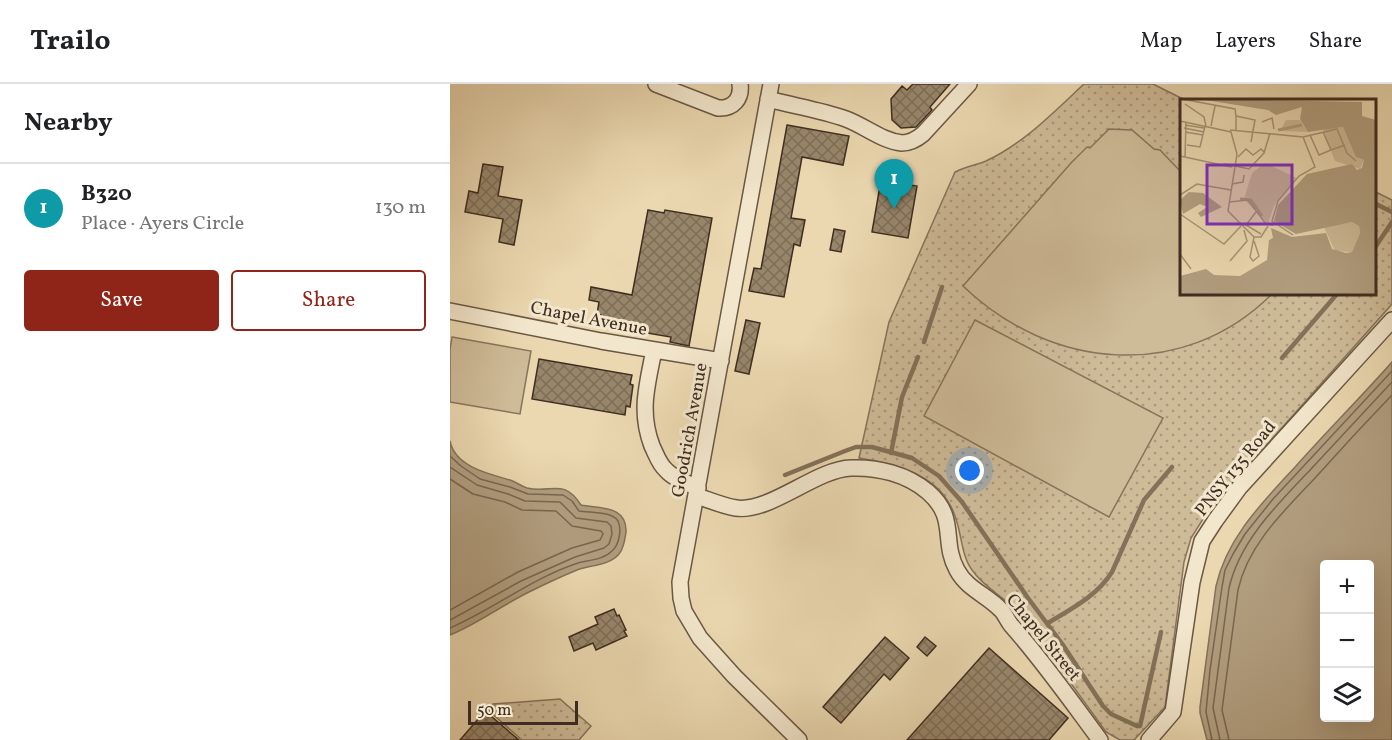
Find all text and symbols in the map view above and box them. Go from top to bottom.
text: Trailo [30,22,111,61]
text: Map [1140,27,1182,56]
text: Layers [1215,27,1276,56]
text: Share [1309,27,1362,56]
inset map [1180,99,1377,296]
text: Nearby [24,105,113,141]
pin: 1 [874,160,914,209]
text: B320 [81,179,132,210]
text: 1 [39,194,48,222]
text: 130 m [375,194,426,222]
text: Place · Ayers Circle [81,210,244,238]
button: Save [24,270,219,331]
button: Share [231,270,426,331]
street label: Chapel Avenue [528,296,649,343]
street label: Goodrich Avenue [666,361,715,500]
street label: PNSY 135 Road [1190,416,1283,522]
your location [955,456,984,485]
map controls [1320,560,1374,722]
button: + [1320,560,1374,614]
street label: Chapel Street [1000,589,1086,687]
button: − [1320,614,1374,668]
button: layers [1320,668,1374,722]
scale bar [468,698,578,726]
text: 50 m [477,700,511,722]

